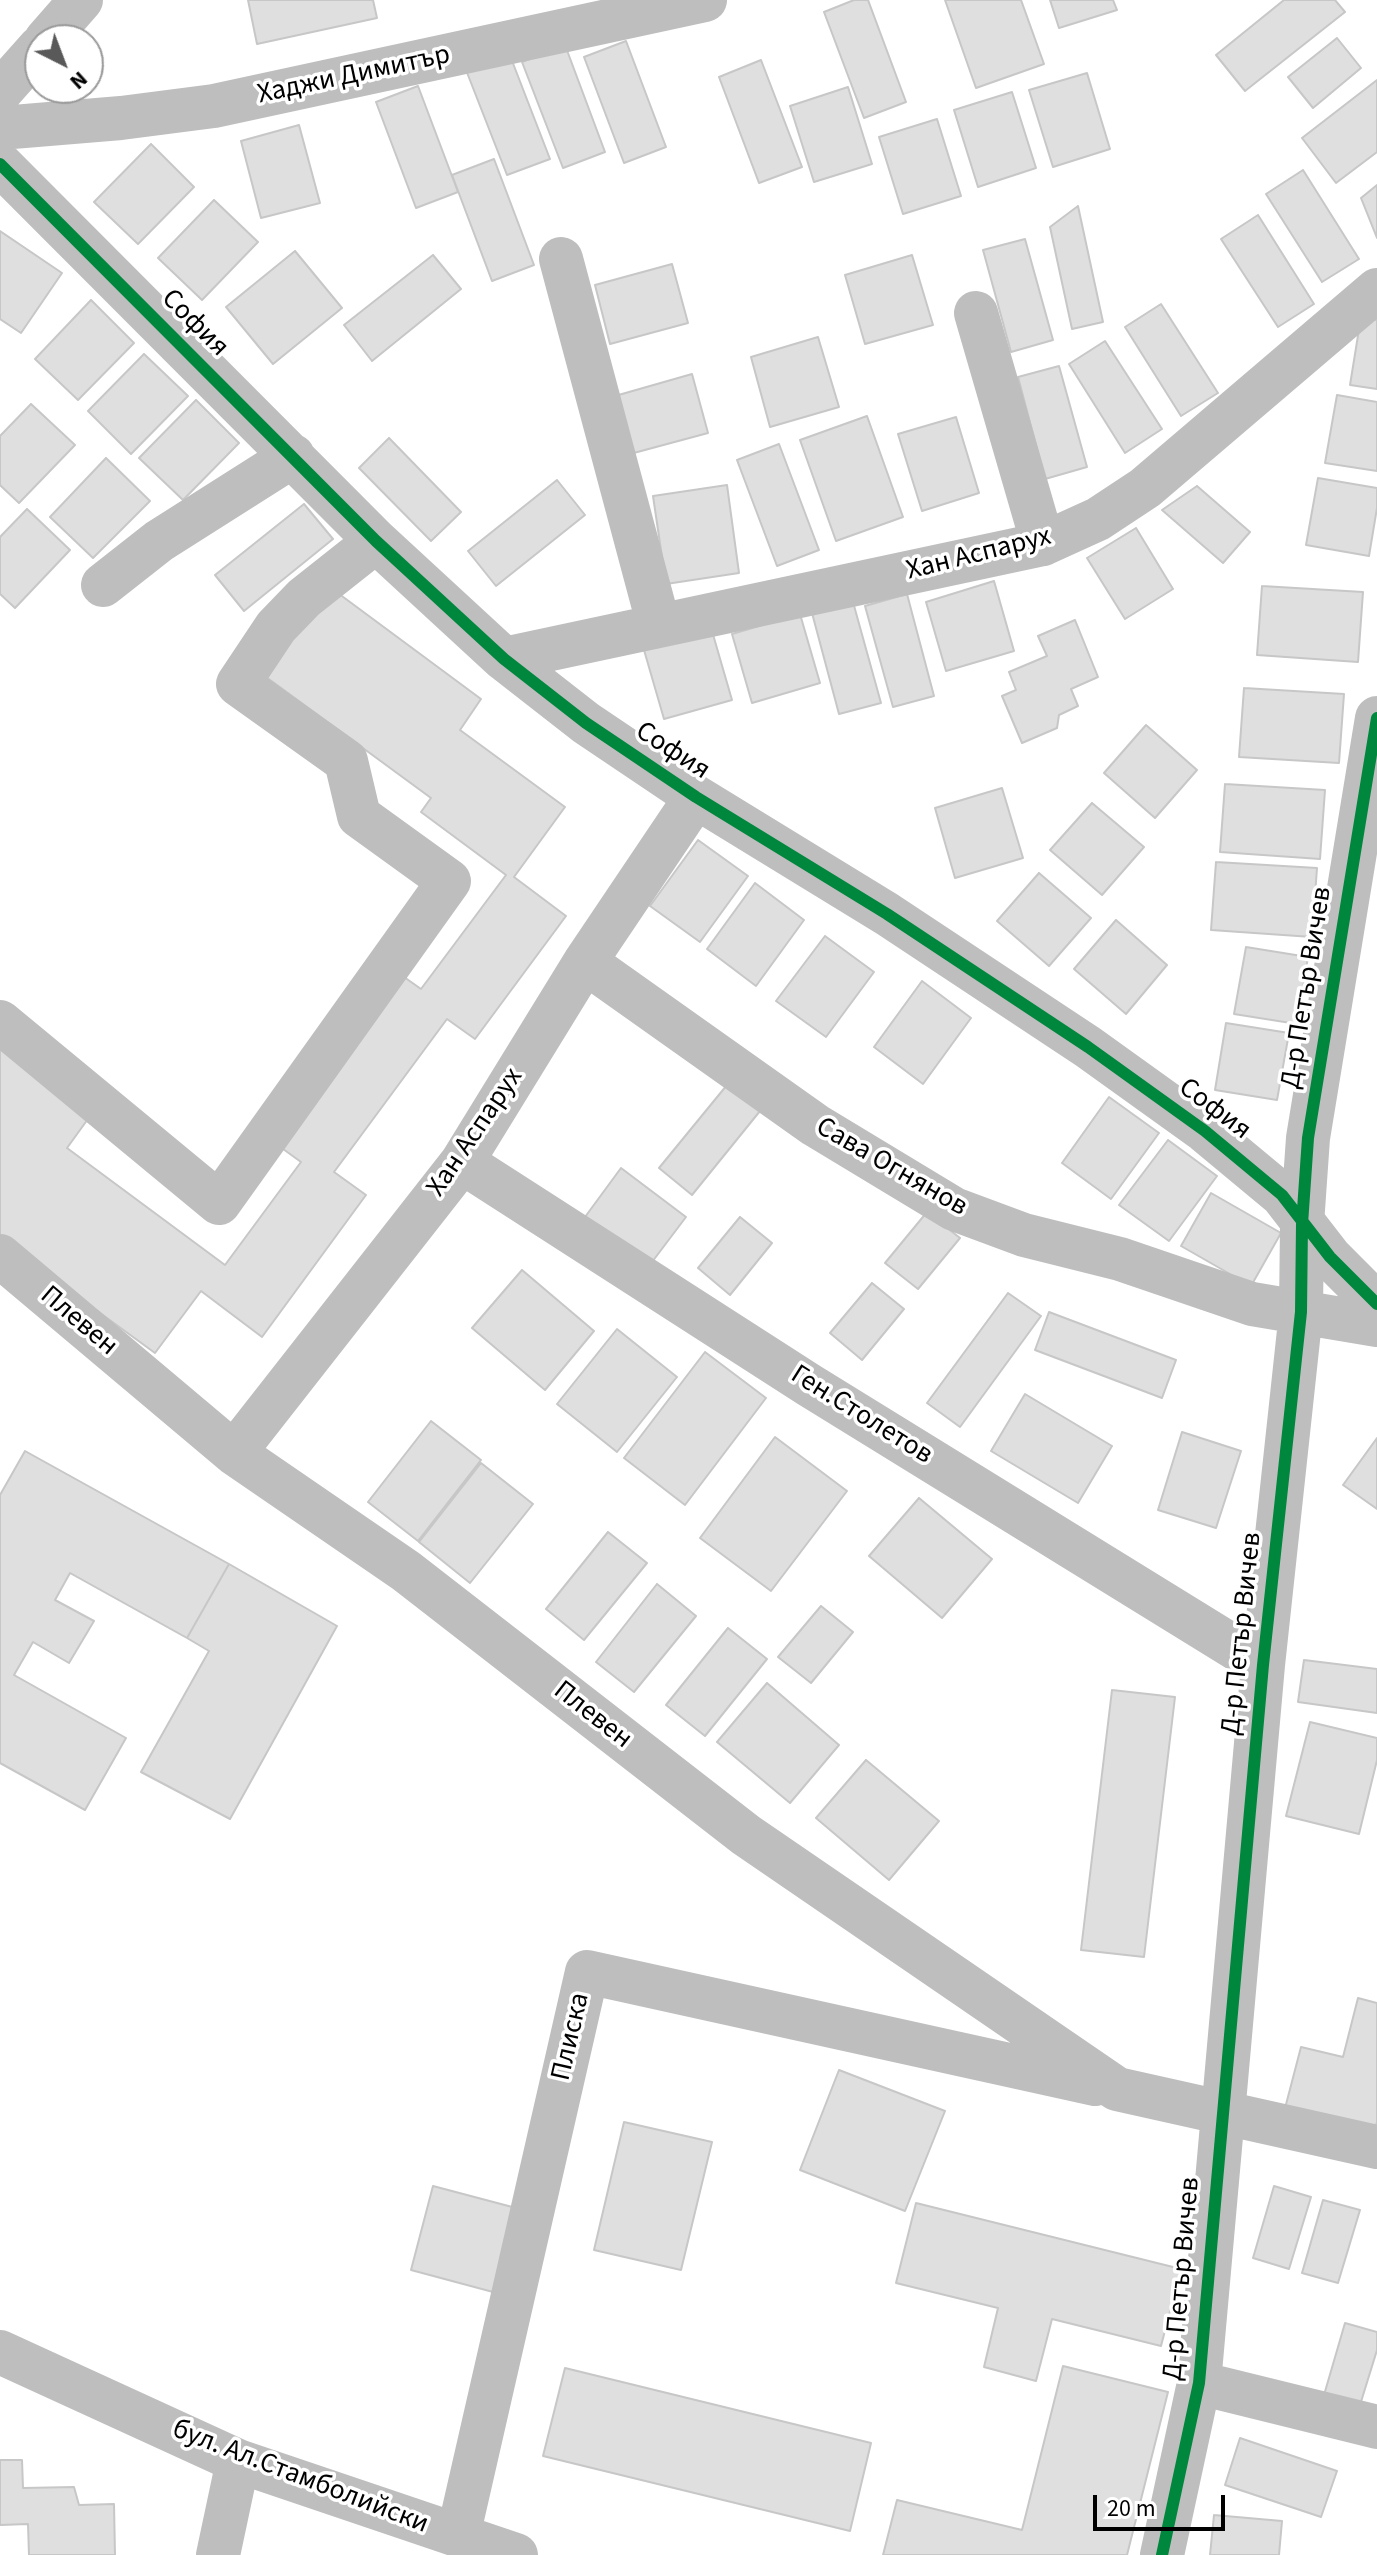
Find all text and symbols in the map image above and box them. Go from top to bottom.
north arrow [24,24,104,104]
street label: Хаджи Димитър [255,39,453,113]
text: N [63,64,95,97]
street label: София [153,283,235,365]
street label: Хан Аспарух [903,521,1055,589]
street label: София [628,716,716,788]
street label: Д-р Петър Вичев [1275,885,1341,1091]
street label: Хан Аспарух [421,1062,531,1204]
street label: София [1171,1072,1257,1148]
street label: Сава Огнянов [809,1111,973,1225]
street label: Плевен [32,1280,124,1364]
street label: Ген.Столетов [784,1359,938,1473]
street label: Д-р Петър Вичев [1216,1531,1270,1737]
street label: Плевен [546,1675,638,1757]
street label: Плиска [546,1990,598,2084]
street label: Д-р Петър Вичев [1157,2176,1209,2382]
street label: бул. Ал.Стамболийски [167,2414,433,2542]
scale bar [1097,2479,1229,2529]
text: 20 m [1107,2491,1156,2526]

